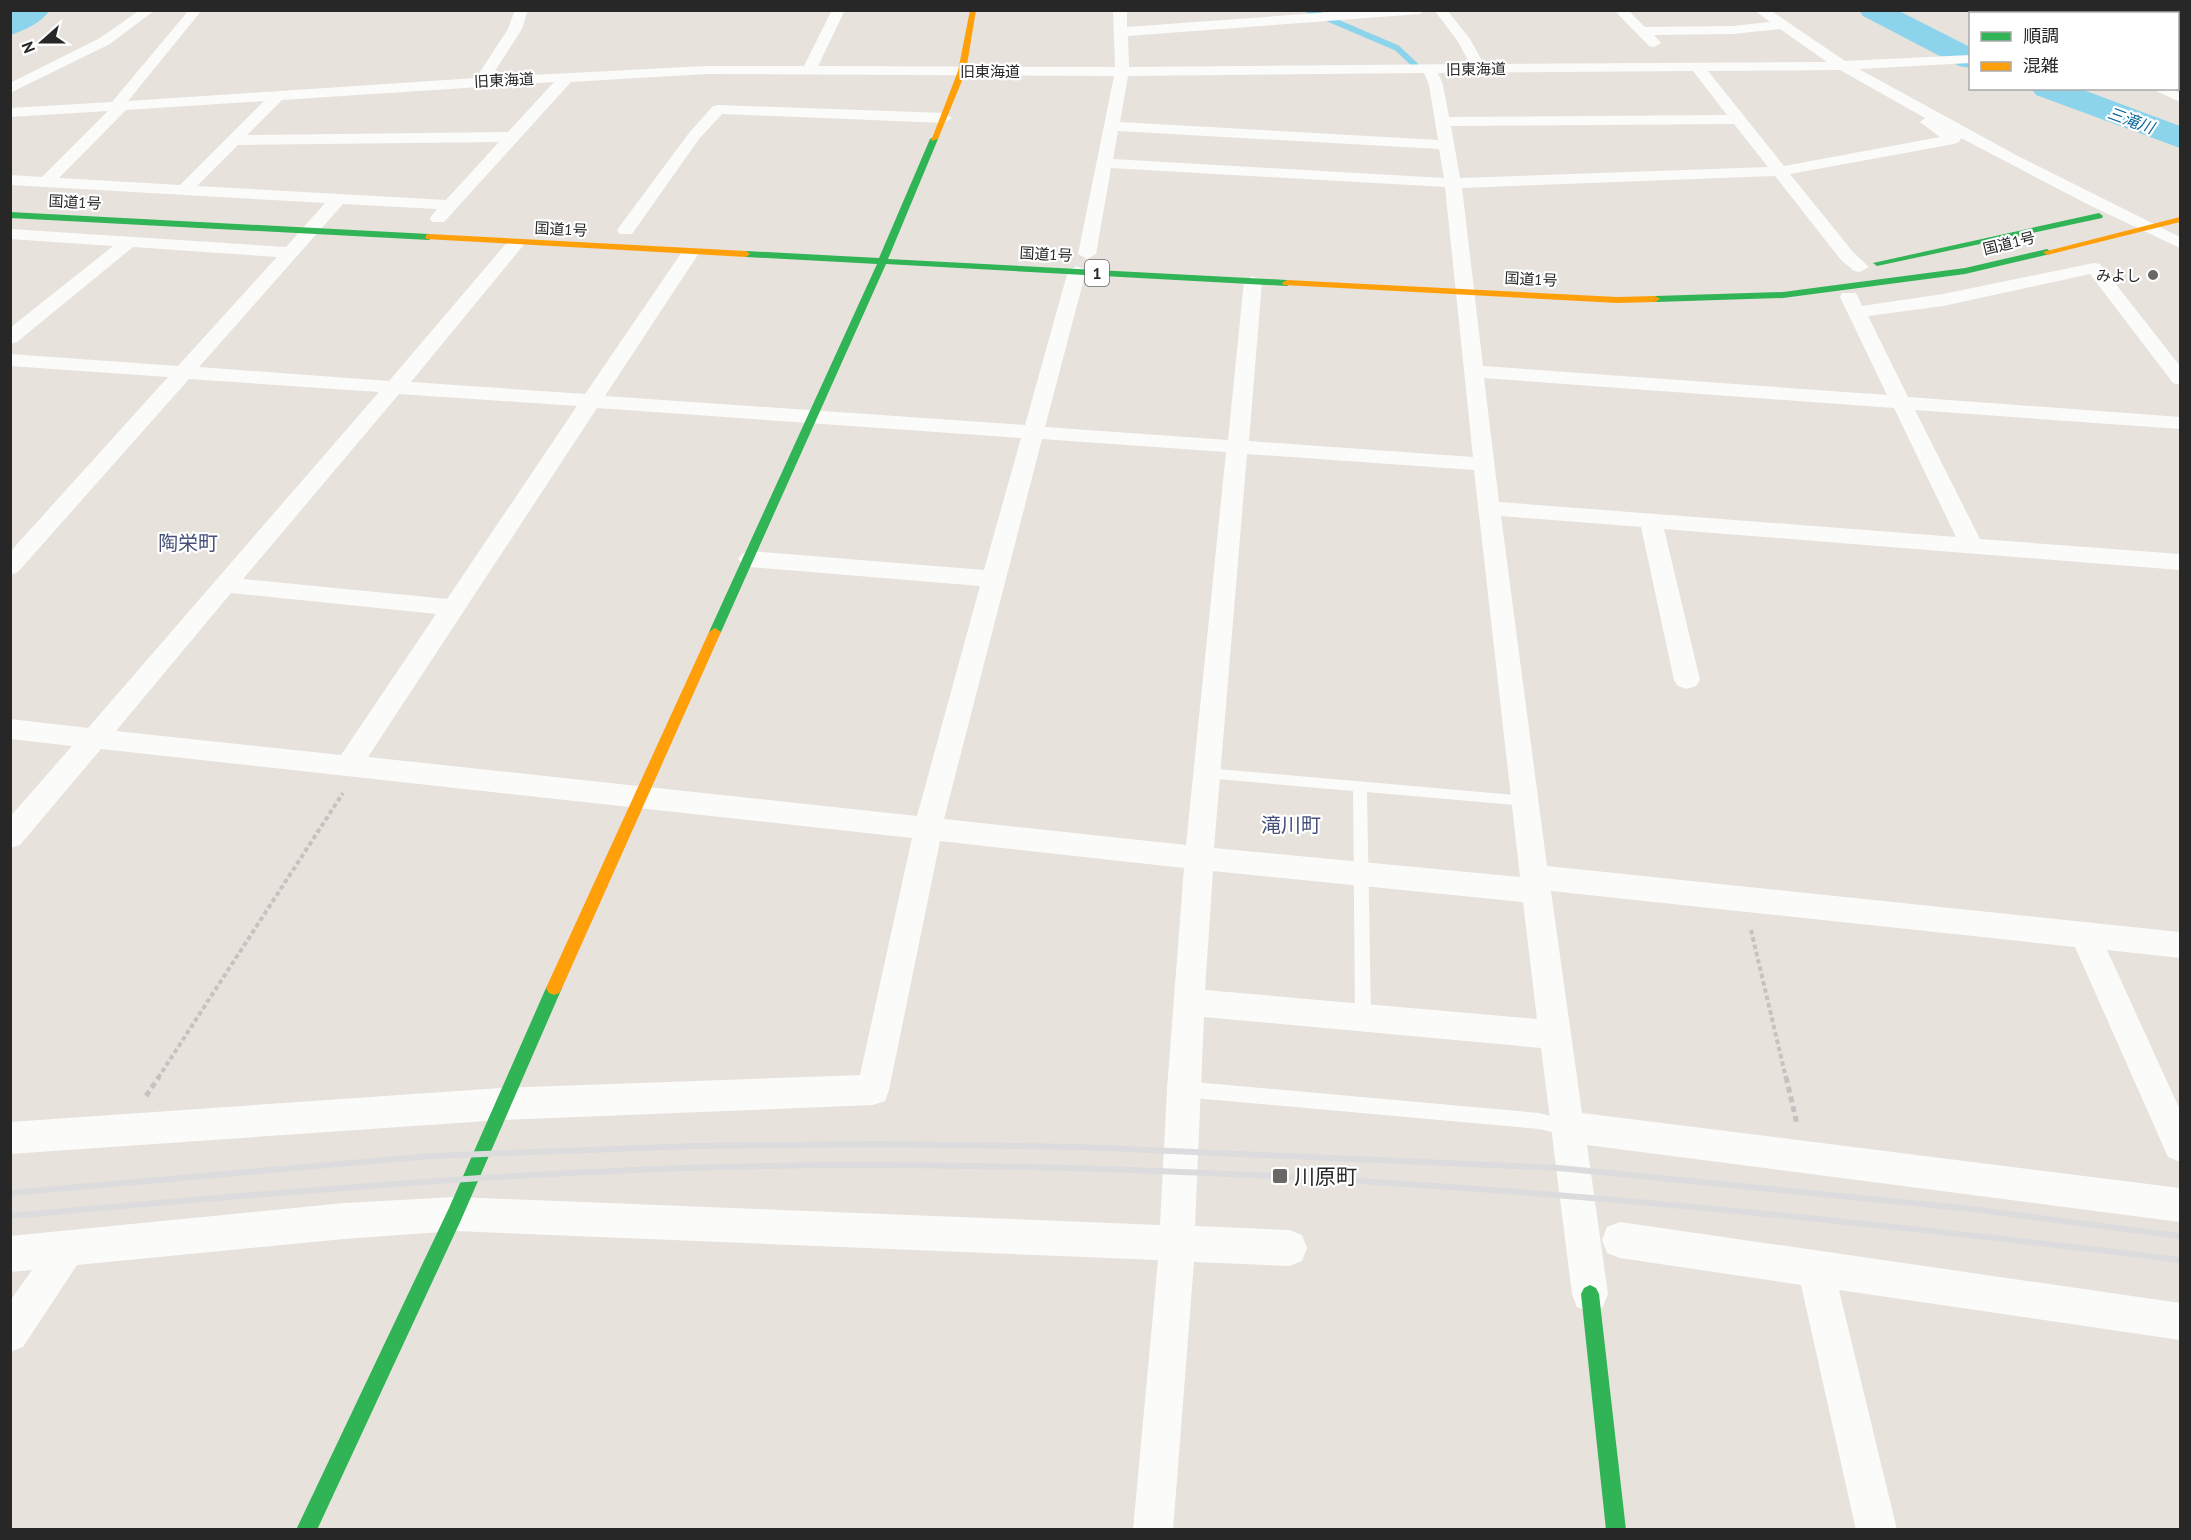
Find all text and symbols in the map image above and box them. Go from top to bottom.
north arrow [12,12,72,72]
legend [1969,12,2179,90]
text: 順調 [2023,24,2059,47]
text: N [17,39,39,56]
text: 混雑 [2023,54,2059,77]
street label: 旧東海道 [1446,59,1506,79]
street label: 旧東海道 [960,62,1020,81]
street label: 旧東海道 [474,69,534,91]
water label: 三滝川 [2105,102,2159,138]
street label: 国道1号 [48,191,102,213]
street label: 国道1号 [534,218,588,240]
street label: 国道1号 [1981,227,2037,259]
street label: 国道1号 [1019,243,1073,265]
road number: 1 [1085,260,1109,286]
place label: みよし [2096,266,2141,285]
street label: 国道1号 [1504,268,1558,290]
marker: みよし [2146,268,2160,282]
district label: 陶栄町 [158,530,218,556]
district label: 滝川町 [1261,812,1321,838]
place label: 川原町 [1294,1163,1357,1190]
marker: 川原町 [1271,1167,1289,1185]

